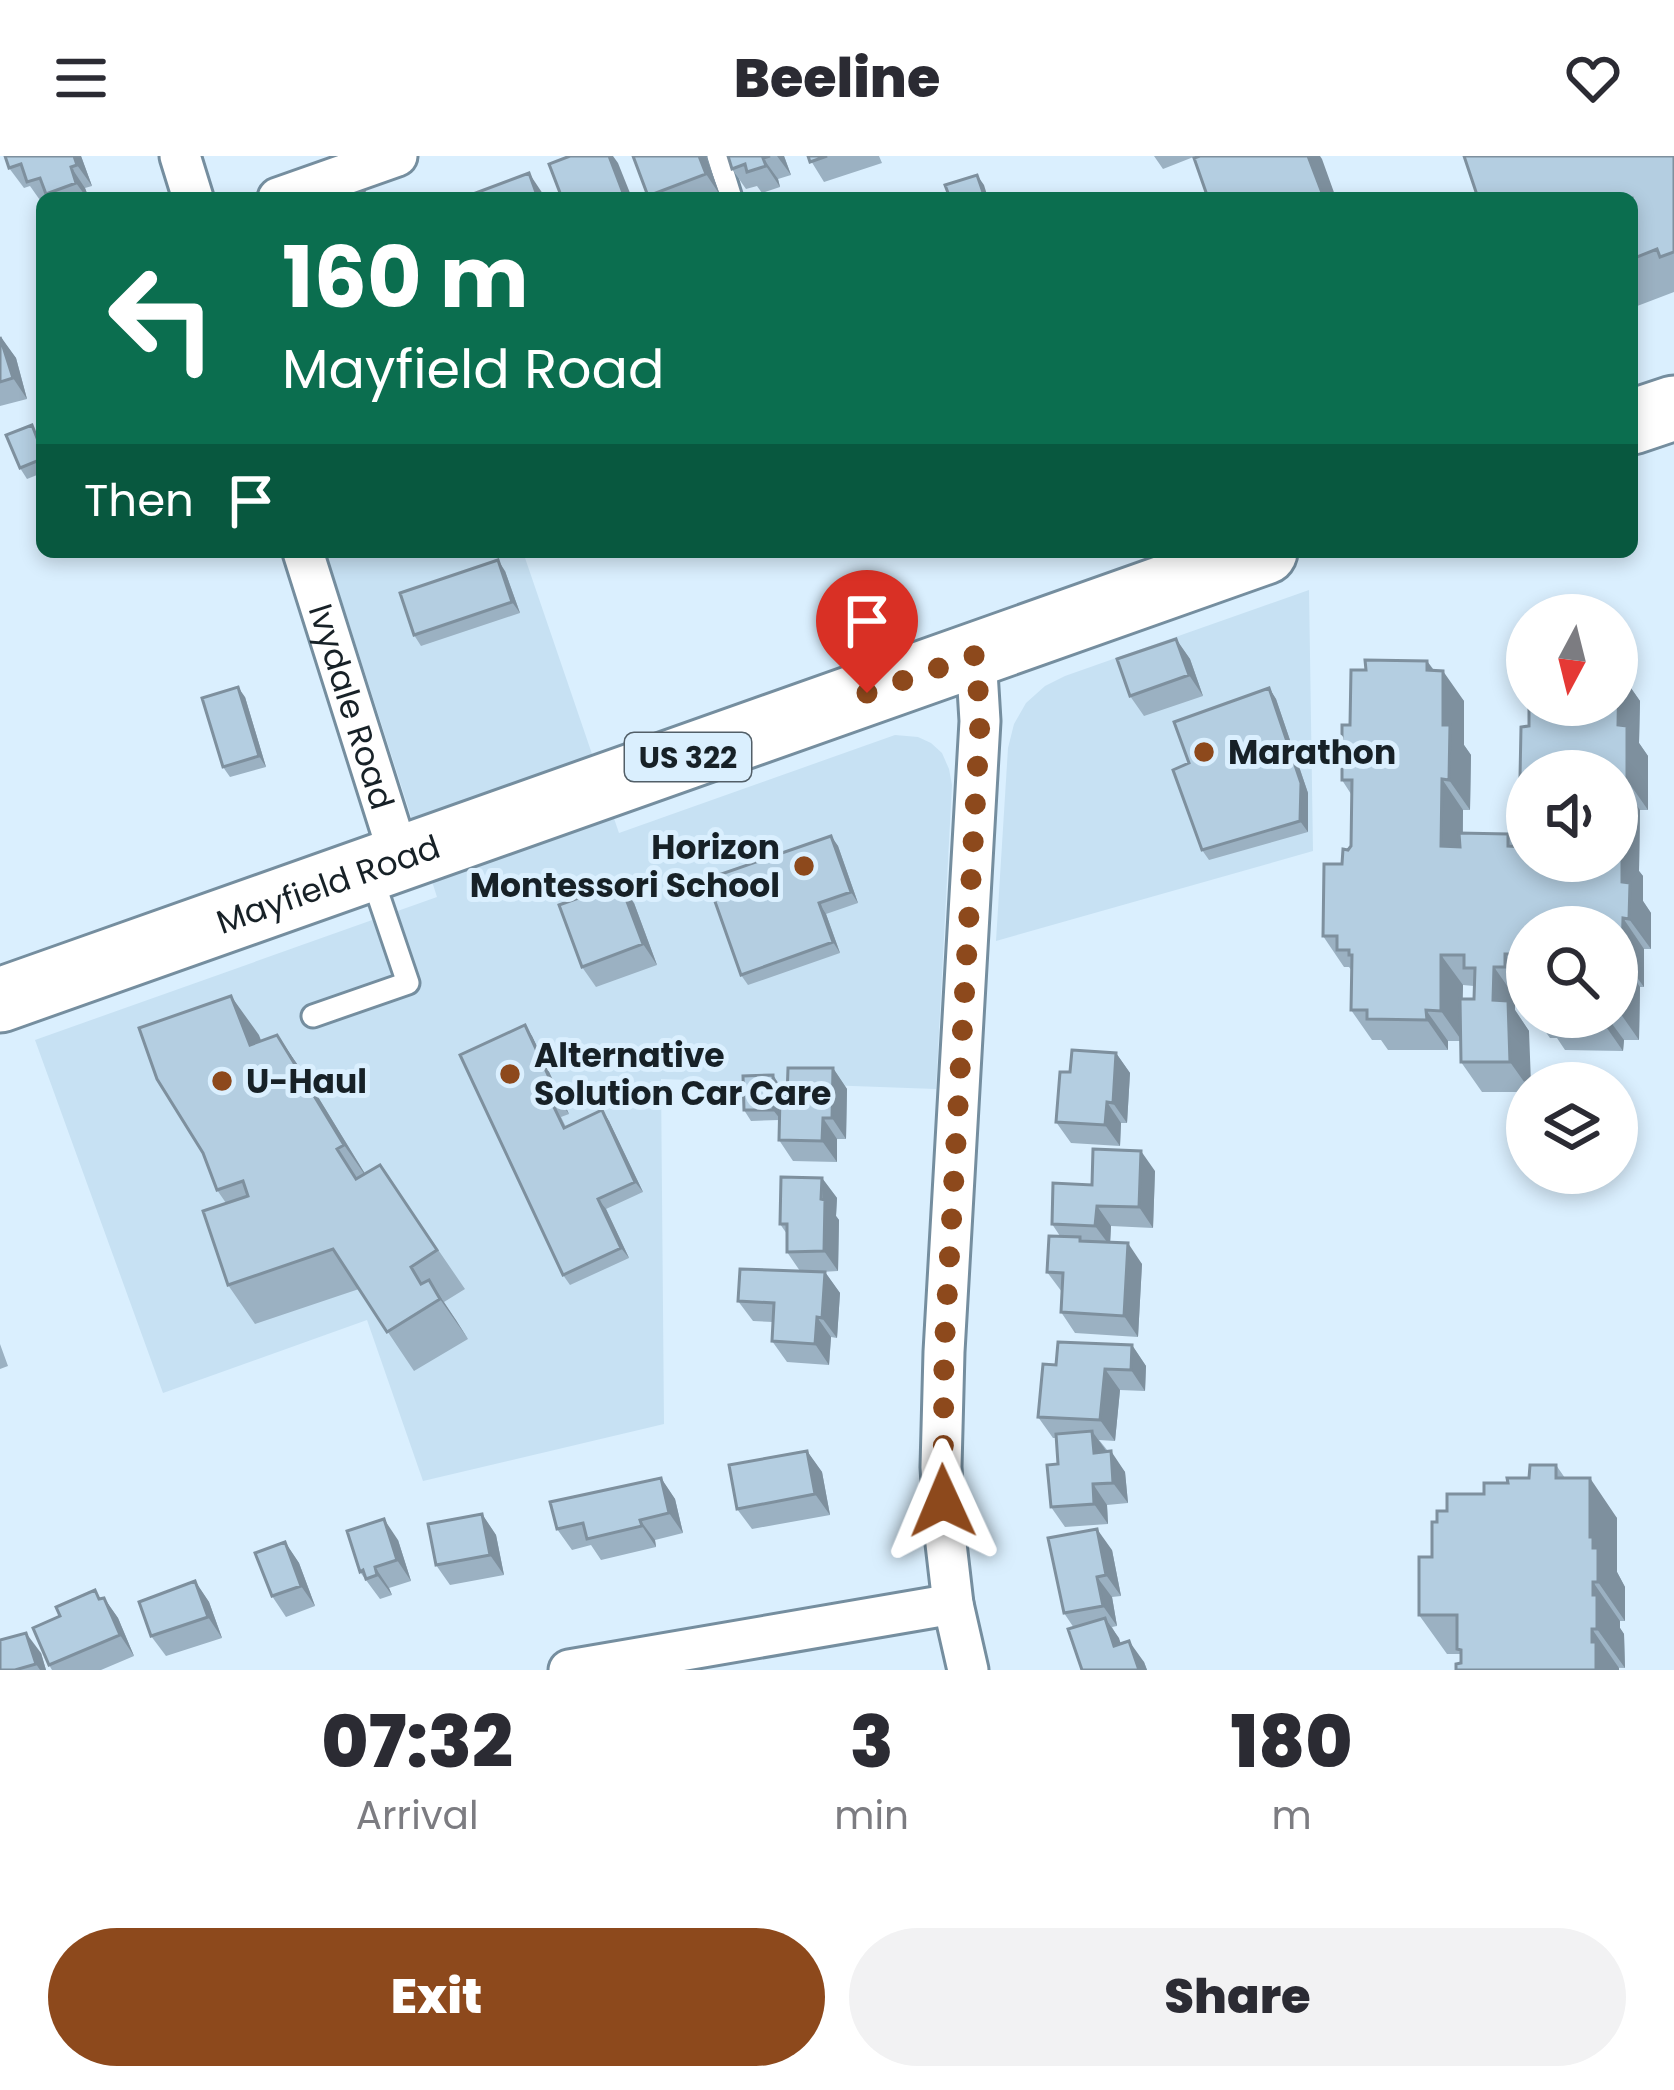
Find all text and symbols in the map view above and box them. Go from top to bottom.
text: Beeline [734,40,940,116]
icon: menu [48,45,114,111]
icon: heart [1560,45,1626,111]
text: 160 m [282,219,529,336]
icon: left [84,240,240,396]
text: Mayfield Road [282,331,665,407]
icon: arrive [218,468,284,534]
text: Then [84,469,194,532]
pin [816,570,918,693]
icon: arrive [834,588,900,654]
north arrow [1506,594,1638,726]
map controls [1506,594,1638,1194]
street label: Ivydale Road [297,598,406,815]
place label: Marathon [1228,729,1396,776]
road number: US 322 [625,733,751,781]
marker: Marathon [1191,739,1217,765]
button: sound [1506,750,1638,882]
street label: Mayfield Road [210,823,446,945]
place label: Horizon Montessori School [470,824,780,909]
marker: Horizon Montessori School [791,853,817,879]
button: search [1506,906,1638,1038]
place label: Alternative Solution Car Care [534,1032,831,1117]
place label: U-Haul [246,1058,367,1105]
marker: Alternative Solution Car Care [497,1061,523,1087]
button: layers [1506,1062,1638,1194]
marker: U-Haul [209,1068,235,1094]
position arrow [880,1438,1006,1564]
text: 07:32 [321,1691,513,1792]
text: 3 [850,1691,894,1792]
text: 180 [1230,1691,1353,1792]
text: Arrival [356,1788,479,1843]
text: min [834,1788,909,1843]
text: m [1271,1788,1312,1843]
button: Exit [48,1928,825,2066]
button: Share [849,1928,1626,2066]

